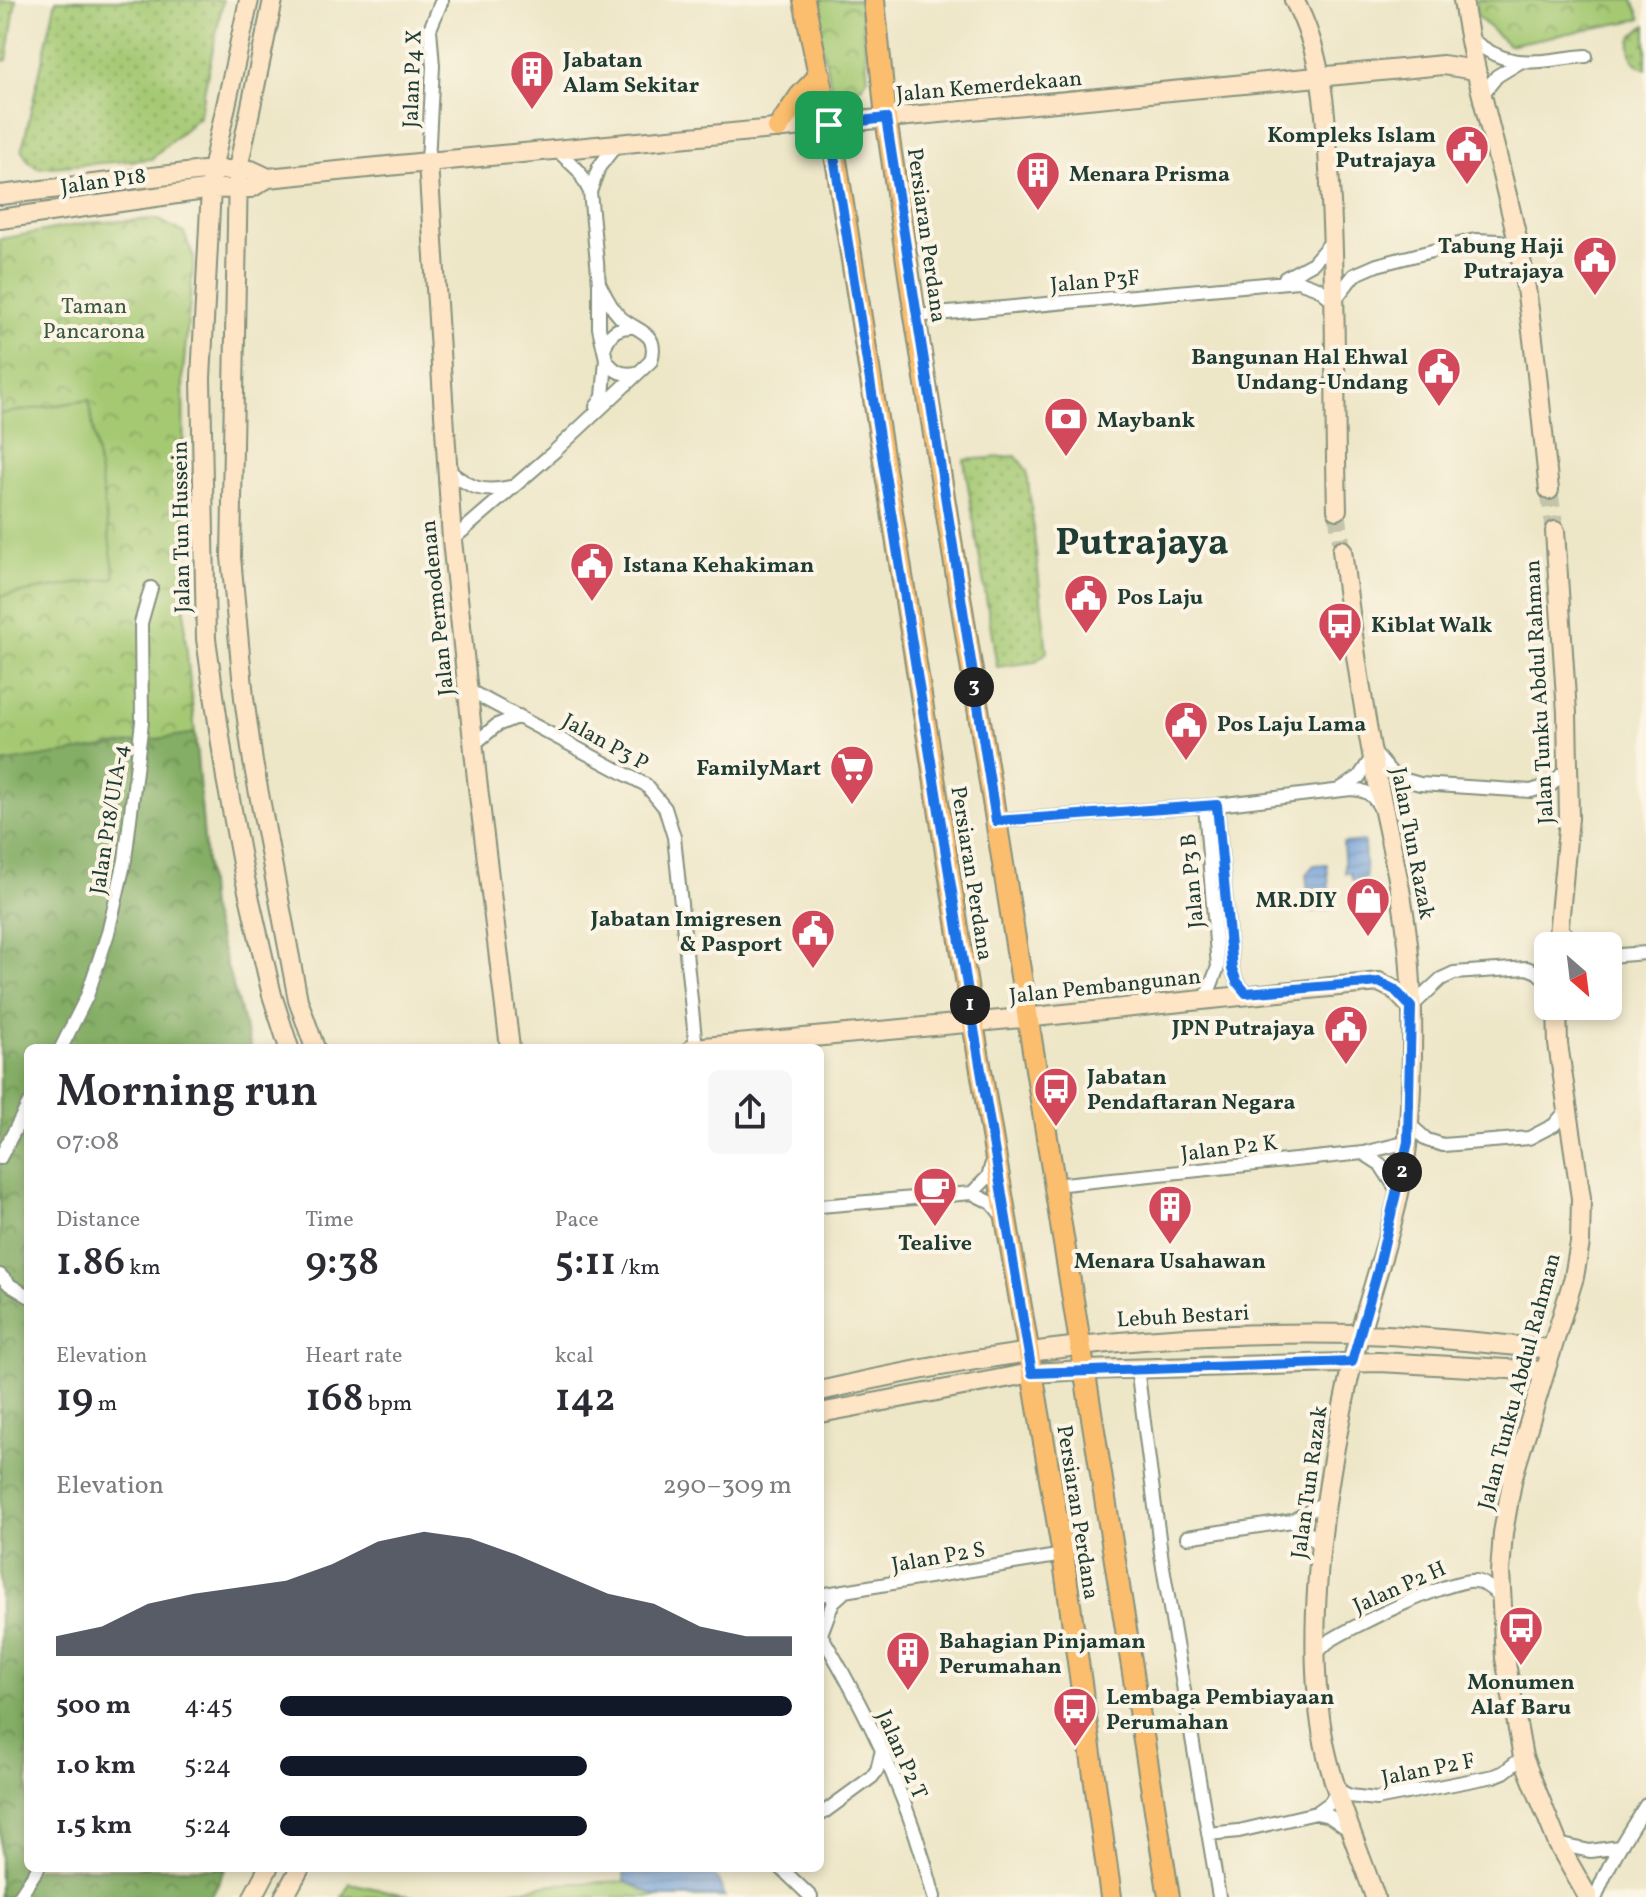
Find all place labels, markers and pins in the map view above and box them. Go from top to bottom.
place label: Jabatan Alam Sekitar [562,46,700,102]
building icon: Jabatan Alam Sekitar [508,48,556,111]
pin [795,91,863,159]
place label: Kompleks Islam Putrajaya [1267,121,1436,177]
public building icon: Kompleks Islam Putrajaya [1443,123,1491,186]
building icon: Menara Prisma [1014,149,1062,212]
place label: Menara Prisma [1069,160,1230,191]
place label: Tabung Haji Putrajaya [1438,232,1564,288]
public building icon: Tabung Haji Putrajaya [1571,234,1619,297]
place label: Bangunan Hal Ehwal Undang-Undang [1191,343,1408,399]
public building icon: Bangunan Hal Ehwal Undang-Undang [1415,345,1463,408]
bank icon: Maybank [1042,395,1090,458]
place label: Maybank [1097,406,1195,437]
public building icon: Istana Kehakiman [568,540,616,603]
place label: Istana Kehakiman [623,551,814,582]
public building icon: Pos Laju [1062,572,1110,635]
place label: Pos Laju [1117,583,1203,614]
bus stop icon: Kiblat Walk [1316,600,1364,663]
place label: Kiblat Walk [1371,611,1492,642]
pin: 3 [954,667,994,707]
public building icon: Pos Laju Lama [1162,699,1210,762]
place label: Pos Laju Lama [1217,710,1366,741]
supermarket icon: FamilyMart [828,743,876,806]
place label: FamilyMart [696,754,821,785]
shop icon: MR.DIY [1344,875,1392,938]
place label: MR.DIY [1256,886,1337,917]
place label: Jabatan Imigresen & Pasport [590,905,782,961]
public building icon: Jabatan Imigresen & Pasport [789,907,837,970]
pin: 1 [950,985,990,1025]
public building icon: JPN Putrajaya [1322,1003,1370,1066]
place label: JPN Putrajaya [1171,1014,1315,1045]
place label: Jabatan Pendaftaran Negara [1086,1063,1295,1119]
bus stop icon: Jabatan Pendaftaran Negara [1032,1065,1080,1128]
pin: 2 [1382,1152,1422,1192]
cafe icon: Tealive [911,1165,959,1228]
building icon: Menara Usahawan [1146,1183,1194,1246]
place label: Tealive [898,1229,972,1260]
place label: Menara Usahawan [1074,1247,1266,1278]
bus stop icon: Monumen Alaf Baru [1497,1604,1545,1667]
place label: Bahagian Pinjaman Perumahan [939,1627,1146,1683]
building icon: Bahagian Pinjaman Perumahan [884,1629,932,1692]
place label: Monumen Alaf Baru [1467,1668,1575,1724]
place label: Lembaga Pembiayaan Perumahan [1106,1683,1334,1739]
bus stop icon: Lembaga Pembiayaan Perumahan [1051,1685,1099,1748]

